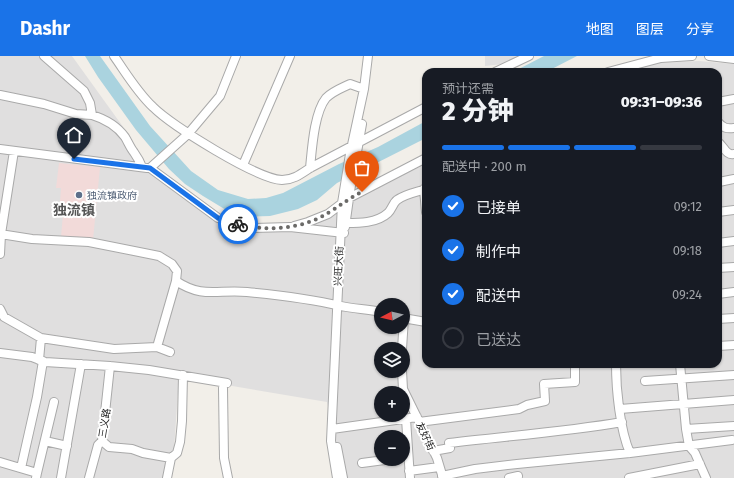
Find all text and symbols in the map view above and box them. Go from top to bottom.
text: Dashr [20,17,70,40]
text: 地图 [586,21,614,38]
text: 图层 [636,21,664,38]
text: 分享 [686,21,714,38]
text: 预计还需 [442,81,494,96]
text: 09:31–09:36 [621,93,702,111]
text: 2 分钟 [442,96,514,127]
pin [57,118,91,159]
icon: home [63,124,85,146]
pin [345,151,379,192]
icon: bag [351,157,373,179]
text: 配送中 · 200 m [442,159,527,174]
marker: 独流镇政府 [74,190,84,200]
place label: 独流镇政府 [87,190,137,202]
icon: check [442,195,464,217]
text: 已接单 [476,199,521,217]
text: 09:12 [673,199,702,214]
district label: 独流镇 [53,202,95,219]
courier [218,204,258,244]
icon: bike [227,213,249,235]
icon: check [442,239,464,261]
text: 制作中 [476,243,521,261]
text: 09:18 [673,243,702,258]
street label: 兴旺大街 [332,246,346,286]
icon: check [442,283,464,305]
text: 配送中 [476,287,521,305]
text: 09:24 [672,287,702,302]
north arrow [374,298,410,334]
map controls [374,298,410,466]
text: 已送达 [476,331,521,349]
button: layers [374,342,410,378]
button: + [374,386,410,422]
street label: 三义路 [97,407,113,439]
street label: 友好街 [413,420,437,453]
button: − [374,430,410,466]

